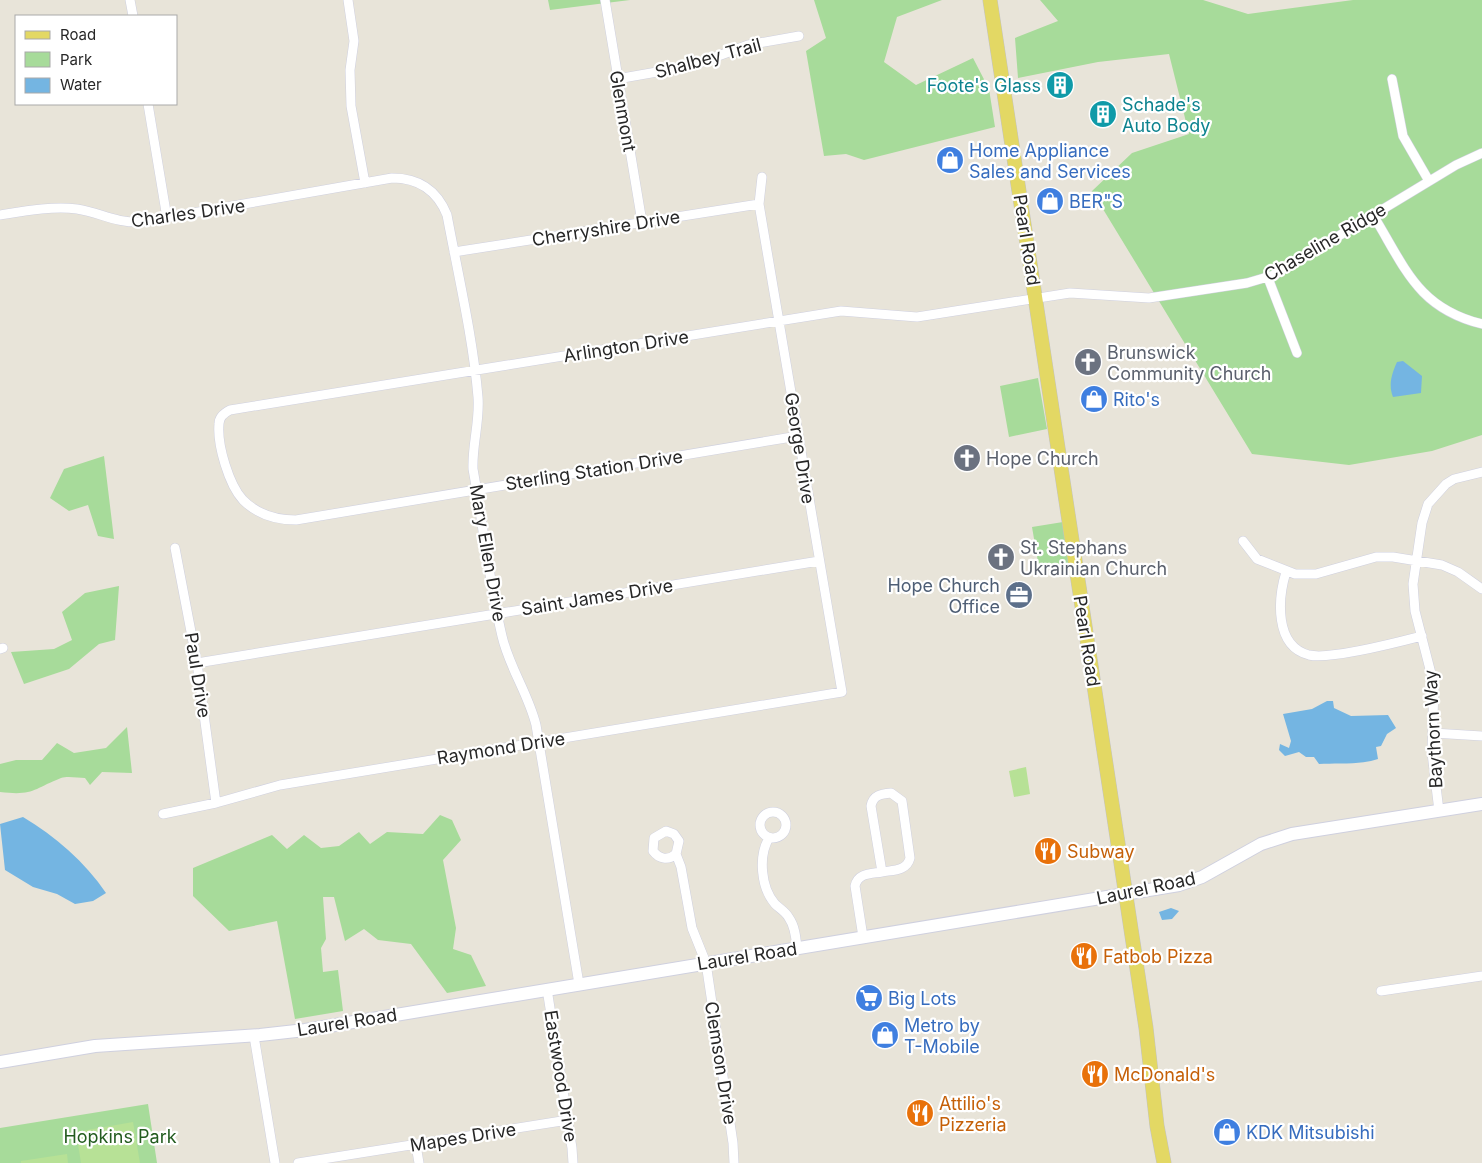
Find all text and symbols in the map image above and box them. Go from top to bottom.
legend [15,15,178,105]
text: Road [60,25,96,44]
street label: Shalbey Trail [653,34,763,82]
text: Park [60,50,93,69]
street label: Glenmont [606,69,640,153]
building icon: Foote's Glass [1045,70,1075,100]
text: Water [60,75,102,94]
place label: Foote's Glass [927,75,1041,96]
place label: Schade's Auto Body [1122,94,1210,136]
building icon: Schade's Auto Body [1088,99,1118,129]
place label: Home Appliance Sales and Services [969,140,1131,182]
shop icon: Home Appliance Sales and Services [935,145,965,175]
shop icon: BER"S [1035,186,1065,216]
place label: BER"S [1069,191,1123,212]
street label: Pearl Road [1009,193,1045,287]
street label: Charles Drive [130,195,246,231]
street label: Chaseline Ridge [1260,199,1390,285]
street label: Cherryshire Drive [530,206,682,250]
street label: Arlington Drive [562,326,690,366]
place label: Brunswick Community Church [1107,342,1271,384]
church icon: Brunswick Community Church [1073,347,1103,377]
shop icon: Rito's [1079,384,1109,414]
place label: Rito's [1113,389,1160,410]
street label: George Drive [781,391,819,505]
church icon: Hope Church [952,443,982,473]
street label: Sterling Station Drive [504,446,684,494]
place label: Hope Church [986,448,1099,469]
street label: Mary Ellen Drive [466,483,510,623]
place label: St. Stephans Ukrainian Church [1020,537,1167,579]
church icon: St. Stephans Ukrainian Church [986,542,1016,572]
street label: Saint James Drive [520,575,674,619]
place label: Hope Church Office [887,575,1000,617]
office icon: Hope Church Office [1004,580,1034,610]
street label: Pearl Road [1069,594,1105,688]
street label: Paul Drive [181,631,215,719]
street label: Baythorn Way [1419,669,1447,789]
street label: Raymond Drive [435,728,567,768]
restaurant icon: Subway [1033,836,1063,866]
place label: Subway [1067,841,1135,862]
street label: Laurel Road [1095,867,1197,909]
street label: Laurel Road [696,938,798,974]
restaurant icon: Fatbob Pizza [1069,941,1099,971]
place label: Fatbob Pizza [1103,946,1213,967]
supermarket icon: Big Lots [854,983,884,1013]
place label: Big Lots [888,988,956,1009]
street label: Clemson Drive [701,1000,741,1126]
street label: Laurel Road [296,1004,398,1040]
street label: Eastwood Drive [540,1009,582,1143]
place label: Metro by T-Mobile [904,1015,980,1057]
shop icon: Metro by T-Mobile [870,1020,900,1050]
restaurant icon: McDonald's [1080,1059,1110,1089]
place label: McDonald's [1114,1064,1215,1085]
place label: Attilio's Pizzeria [939,1093,1007,1135]
restaurant icon: Attilio's Pizzeria [905,1098,935,1128]
shop icon: KDK Mitsubishi [1212,1117,1242,1147]
street label: Mapes Drive [408,1118,518,1156]
place label: KDK Mitsubishi [1246,1122,1375,1143]
park label: Hopkins Park [63,1126,177,1147]

